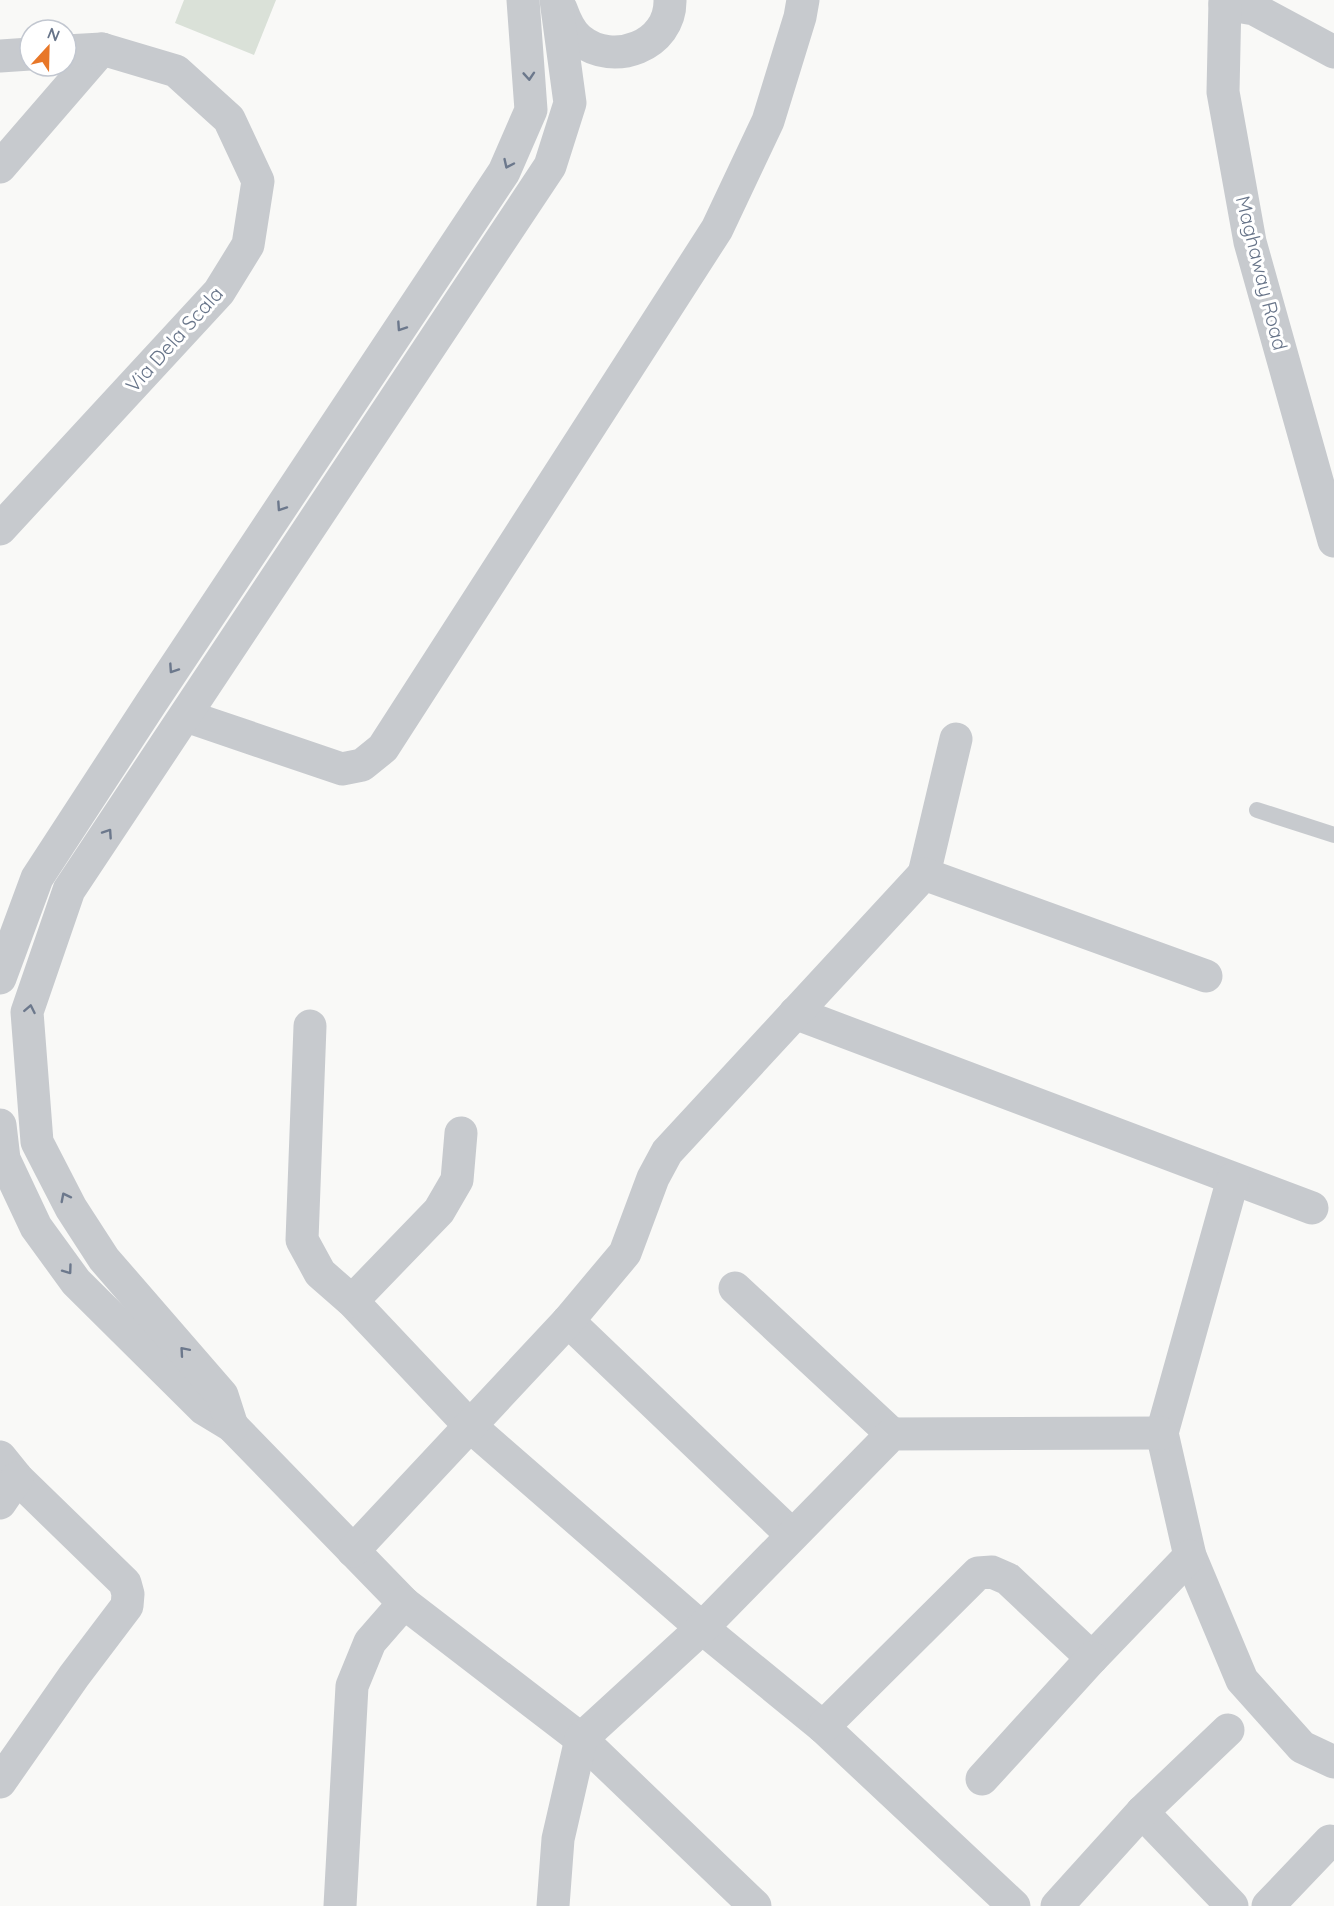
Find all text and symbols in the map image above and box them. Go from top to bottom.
north arrow [18,18,78,78]
text: N [44,23,63,46]
one-way arrow [522,72,535,81]
one-way arrow [503,158,515,169]
street label: Maghaway Road [1231,193,1293,353]
street label: Via Dela Scala [120,281,228,397]
one-way arrow [397,320,408,331]
one-way arrow [277,501,289,511]
one-way arrow [170,663,181,674]
one-way arrow [101,828,112,839]
one-way arrow [23,1004,36,1014]
one-way arrow [61,1192,72,1203]
one-way arrow [60,1264,71,1275]
one-way arrow [180,1347,191,1358]

